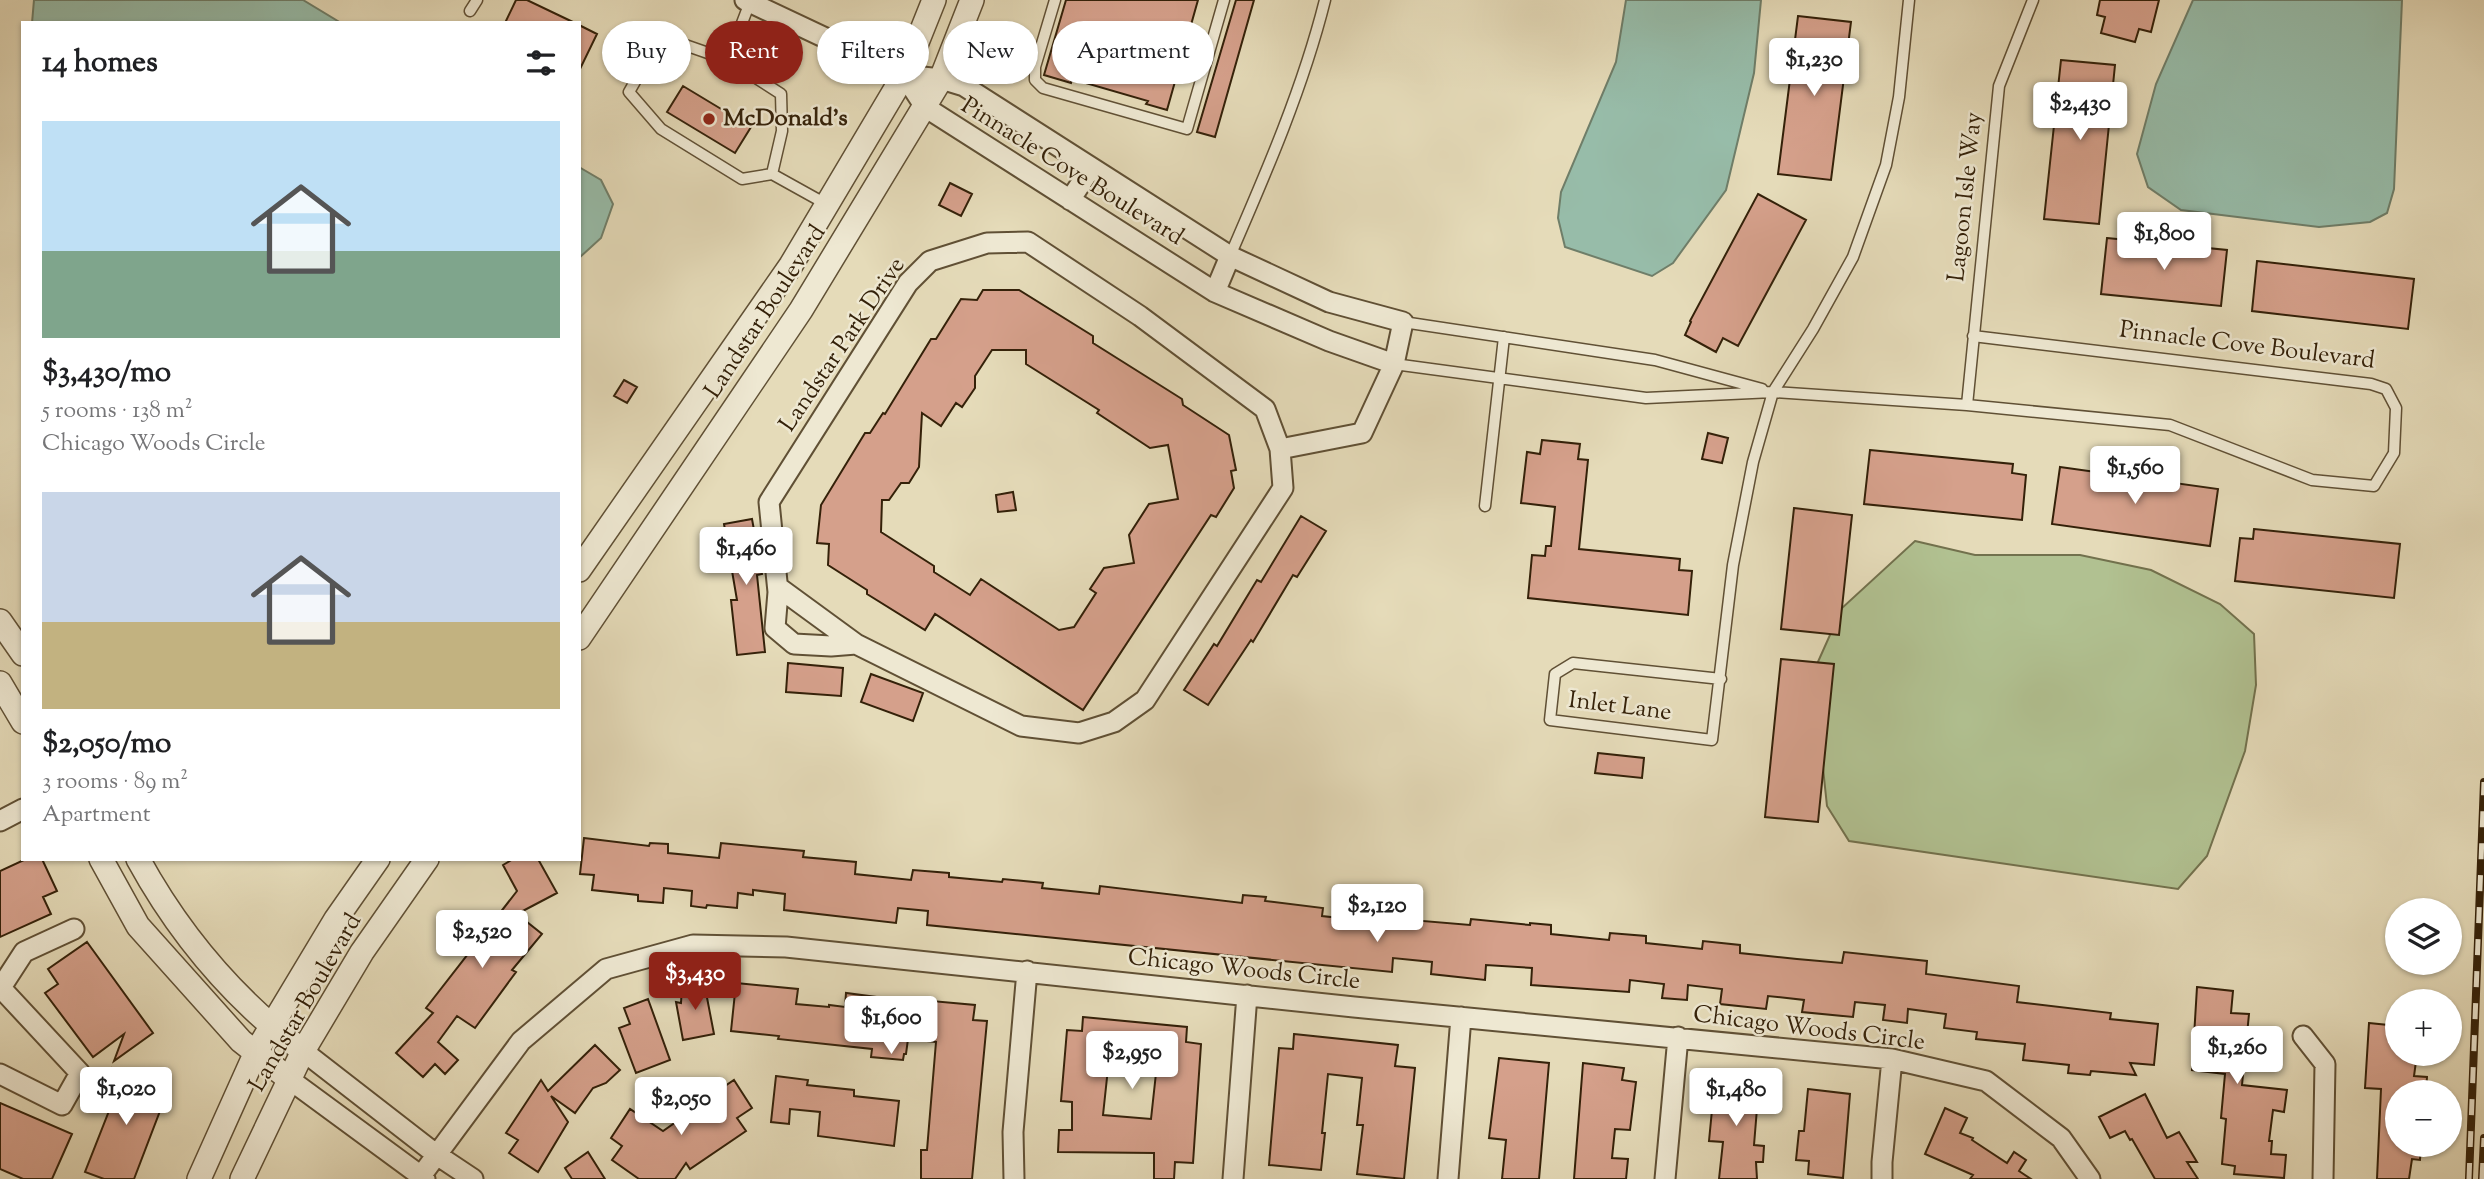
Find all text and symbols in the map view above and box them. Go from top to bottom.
chip: Buy [602,21,691,84]
chip: Rent [705,21,803,84]
chip: Filters [817,21,929,84]
chip: New [943,21,1038,84]
chip: Apartment [1052,21,1214,84]
pin: $1,230 [1757,38,1871,98]
text: 14 homes [42,42,158,85]
icon: filters [522,44,560,82]
text: $1,230 [1785,44,1843,77]
pin: $2,430 [2023,82,2137,142]
text: $2,430 [2049,88,2111,121]
street label: Pinnacle Cove Boulevard [954,89,1190,255]
place label: McDonald's [723,102,848,136]
street label: Lagoon Isle Way [1940,110,1992,283]
marker: McDonald's [701,111,717,127]
icon: home [238,166,364,292]
pin: $1,800 [2107,212,2221,272]
street label: Landstar Boulevard [697,218,835,405]
text: $1,800 [2133,218,2195,251]
street label: Landstar Park Drive [772,251,914,439]
street label: Pinnacle Cove Boulevard [2117,313,2377,379]
text: $3,430/mo [42,352,171,395]
text: 5 rooms · 138 m² [42,395,193,428]
text: Chicago Woods Circle [42,428,266,461]
pin: $1,560 [2078,447,2192,506]
text: $1,560 [2106,452,2164,485]
pin: $1,460 [689,528,803,587]
text: $1,460 [716,533,776,566]
icon: home [238,537,364,663]
street label: Inlet Lane [1567,684,1673,730]
text: $2,050/mo [42,723,171,766]
text: 3 rooms · 89 m² [42,766,188,799]
text: Apartment [42,799,151,832]
pin: $2,120 [1320,884,1434,944]
text: $2,120 [1347,890,1407,923]
map controls [2385,898,2462,1157]
button: layers [2385,898,2462,975]
street label: Landstar Boulevard [241,907,371,1098]
pin: $2,520 [425,911,539,970]
text: $2,520 [452,916,512,949]
street label: Chicago Woods Circle [1126,941,1362,999]
pin: $3,430 [638,953,752,1012]
text: $3,430 [665,958,725,991]
button: + [2385,989,2462,1066]
pin: $1,600 [834,996,948,1056]
street label: Chicago Woods Circle [1691,998,1927,1060]
text: $1,600 [860,1002,922,1035]
pin: $1,260 [2180,1026,2294,1086]
pin: $2,950 [1075,1032,1189,1091]
text: $1,260 [2207,1032,2267,1065]
text: $2,950 [1102,1037,1162,1070]
pin: $1,020 [69,1068,183,1127]
pin: $1,480 [1679,1068,1793,1128]
text: $1,020 [96,1073,156,1106]
text: $1,480 [1705,1074,1767,1107]
pin: $2,050 [624,1078,738,1137]
button: − [2385,1080,2462,1157]
text: $2,050 [651,1083,711,1116]

